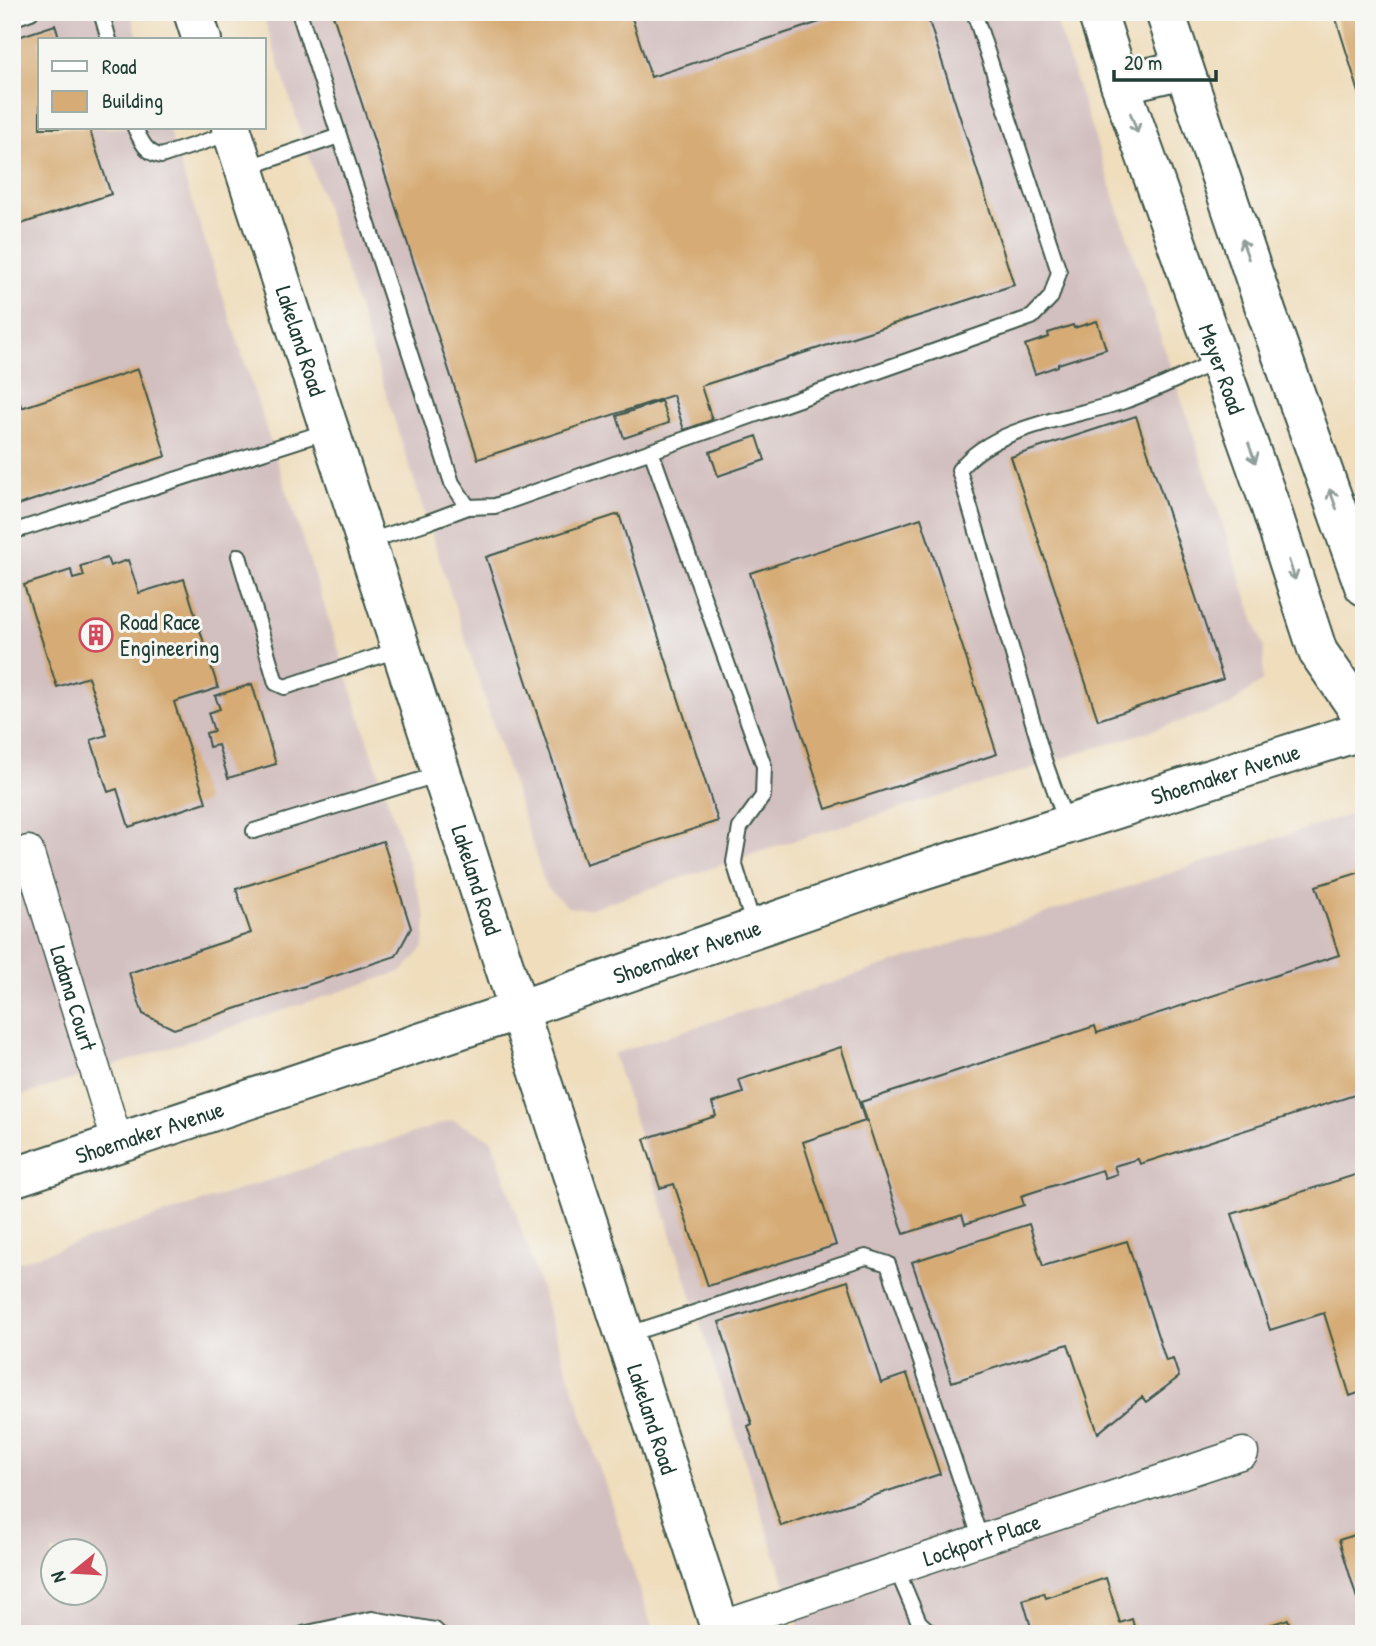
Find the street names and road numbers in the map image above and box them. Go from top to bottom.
street label: Lakeland Road [269,282,333,400]
street label: Meyer Road [1192,319,1252,418]
street label: Shoemaker Avenue [1147,735,1304,812]
street label: Lakeland Road [444,821,509,939]
street label: Shoemaker Avenue [609,911,765,991]
street label: Ladana Court [43,942,105,1055]
street label: Shoemaker Avenue [71,1093,228,1171]
street label: Lakeland Road [620,1360,685,1478]
street label: Lockport Place [919,1505,1044,1573]

